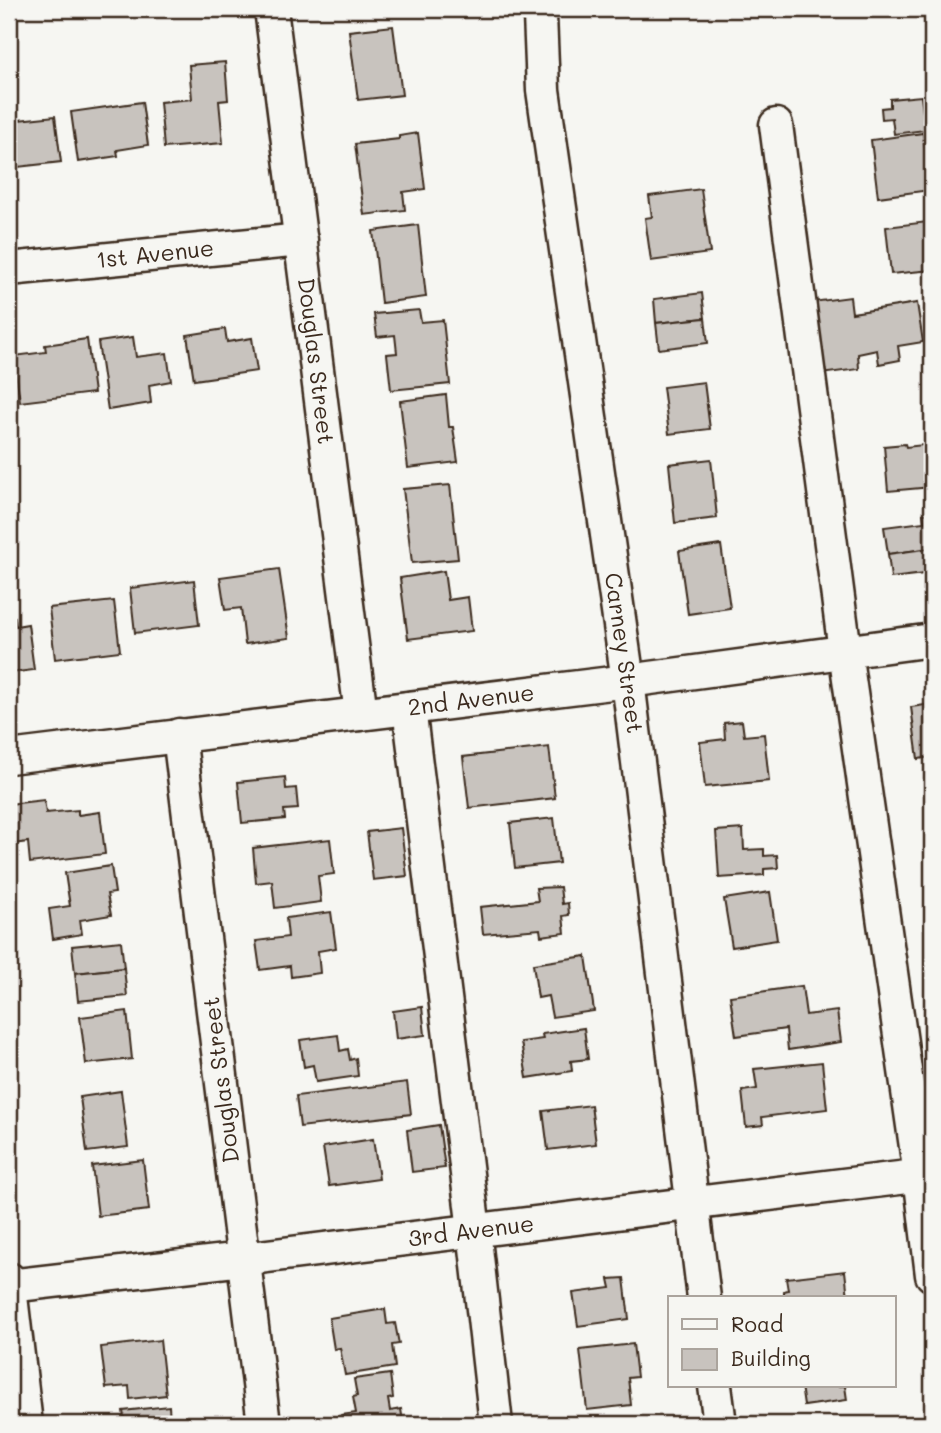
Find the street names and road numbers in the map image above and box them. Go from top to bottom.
street label: 1st Avenue [94,232,215,274]
street label: Douglas Street [292,276,342,446]
street label: Carney Street [599,571,651,735]
street label: 2nd Avenue [406,676,536,722]
street label: Douglas Street [195,995,245,1165]
street label: 3rd Avenue [406,1207,536,1253]

